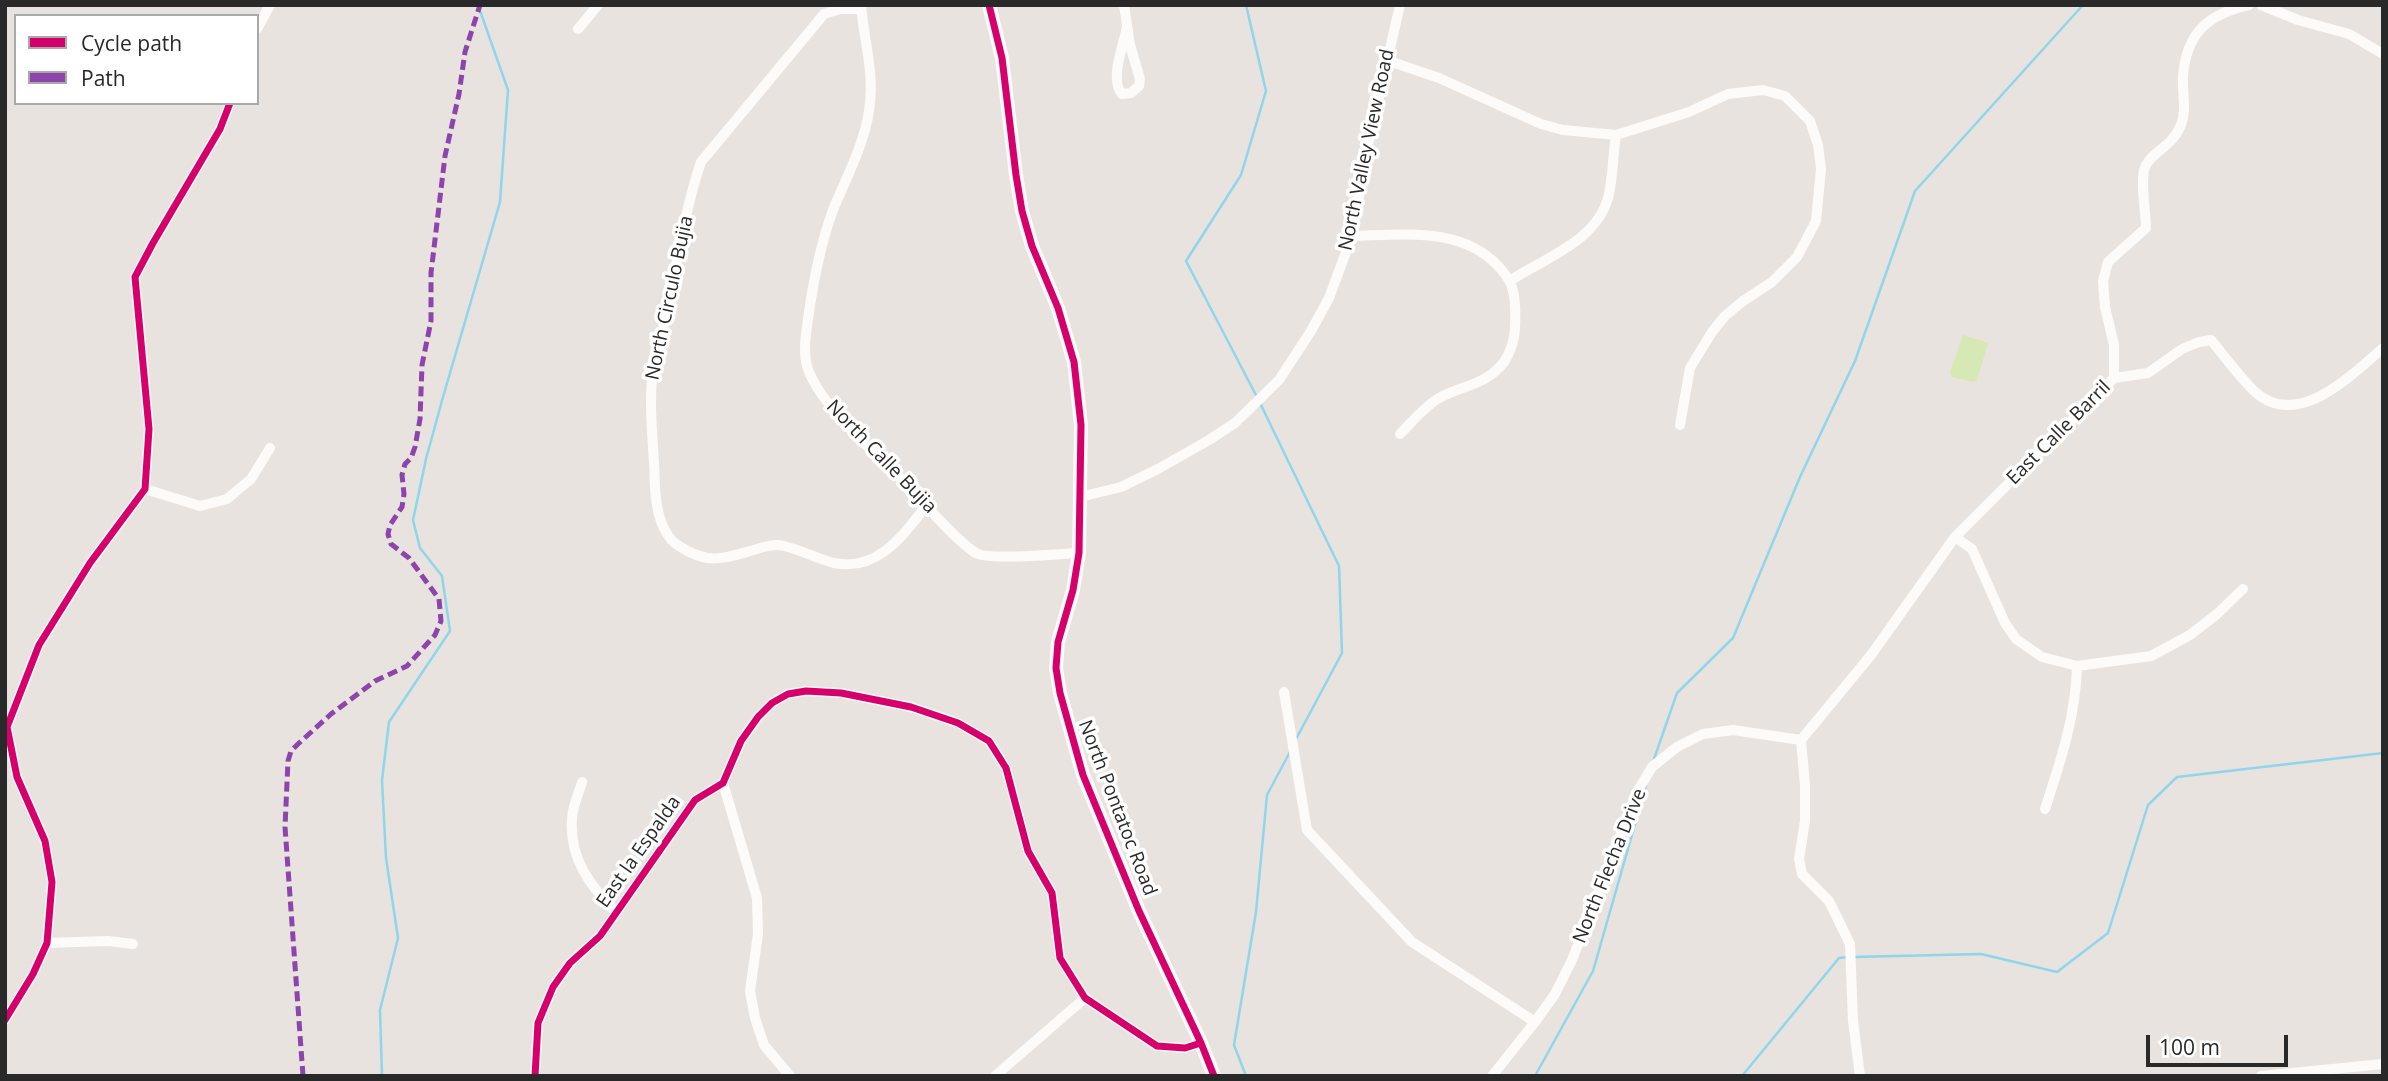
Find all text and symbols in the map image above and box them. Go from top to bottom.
legend [14,14,259,105]
text: Cycle path [81,29,182,57]
street label: North Valley View Road [1335,47,1399,253]
text: Path [81,64,126,92]
street label: North Circulo Bujia [641,214,699,382]
street label: East Calle Barril [2002,376,2116,490]
street label: North Calle Bujia [821,396,941,518]
street label: North Pontatoc Road [1073,717,1161,899]
street label: North Flecha Drive [1569,785,1651,947]
street label: East la Espalda [592,792,686,912]
scale bar [2150,1021,2292,1066]
text: 100 m [2159,1033,2220,1061]

